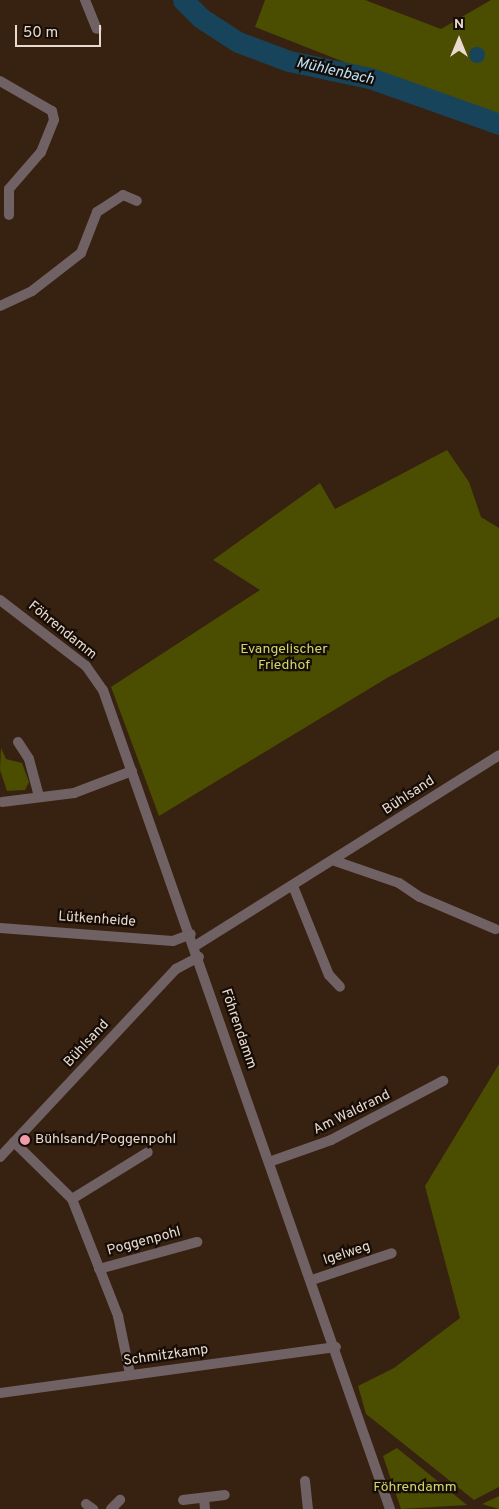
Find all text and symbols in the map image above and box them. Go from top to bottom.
scale bar [18,15,104,47]
north arrow [434,15,484,65]
text: N [454,16,464,33]
text: 50 m [23,24,58,43]
water label: Mühlenbach [294,54,376,90]
street label: Föhrendamm [24,598,100,664]
park label: Evangelischer Friedhof [240,642,328,674]
street label: Bühlsand [380,773,438,819]
street label: Lütkenheide [58,909,136,931]
street label: Föhrendamm [216,987,260,1071]
street label: Bühlsand [61,1017,113,1071]
street label: Am Waldrand [311,1087,393,1139]
place label: Bühlsand/Poggenpohl [35,1132,176,1148]
marker: Bühlsand/Poggenpohl [19,1134,31,1146]
street label: Poggenpohl [105,1224,183,1260]
street label: Igelweg [321,1239,373,1269]
street label: Schmitzkamp [123,1342,209,1370]
park label: Föhrendamm [373,1480,457,1496]

